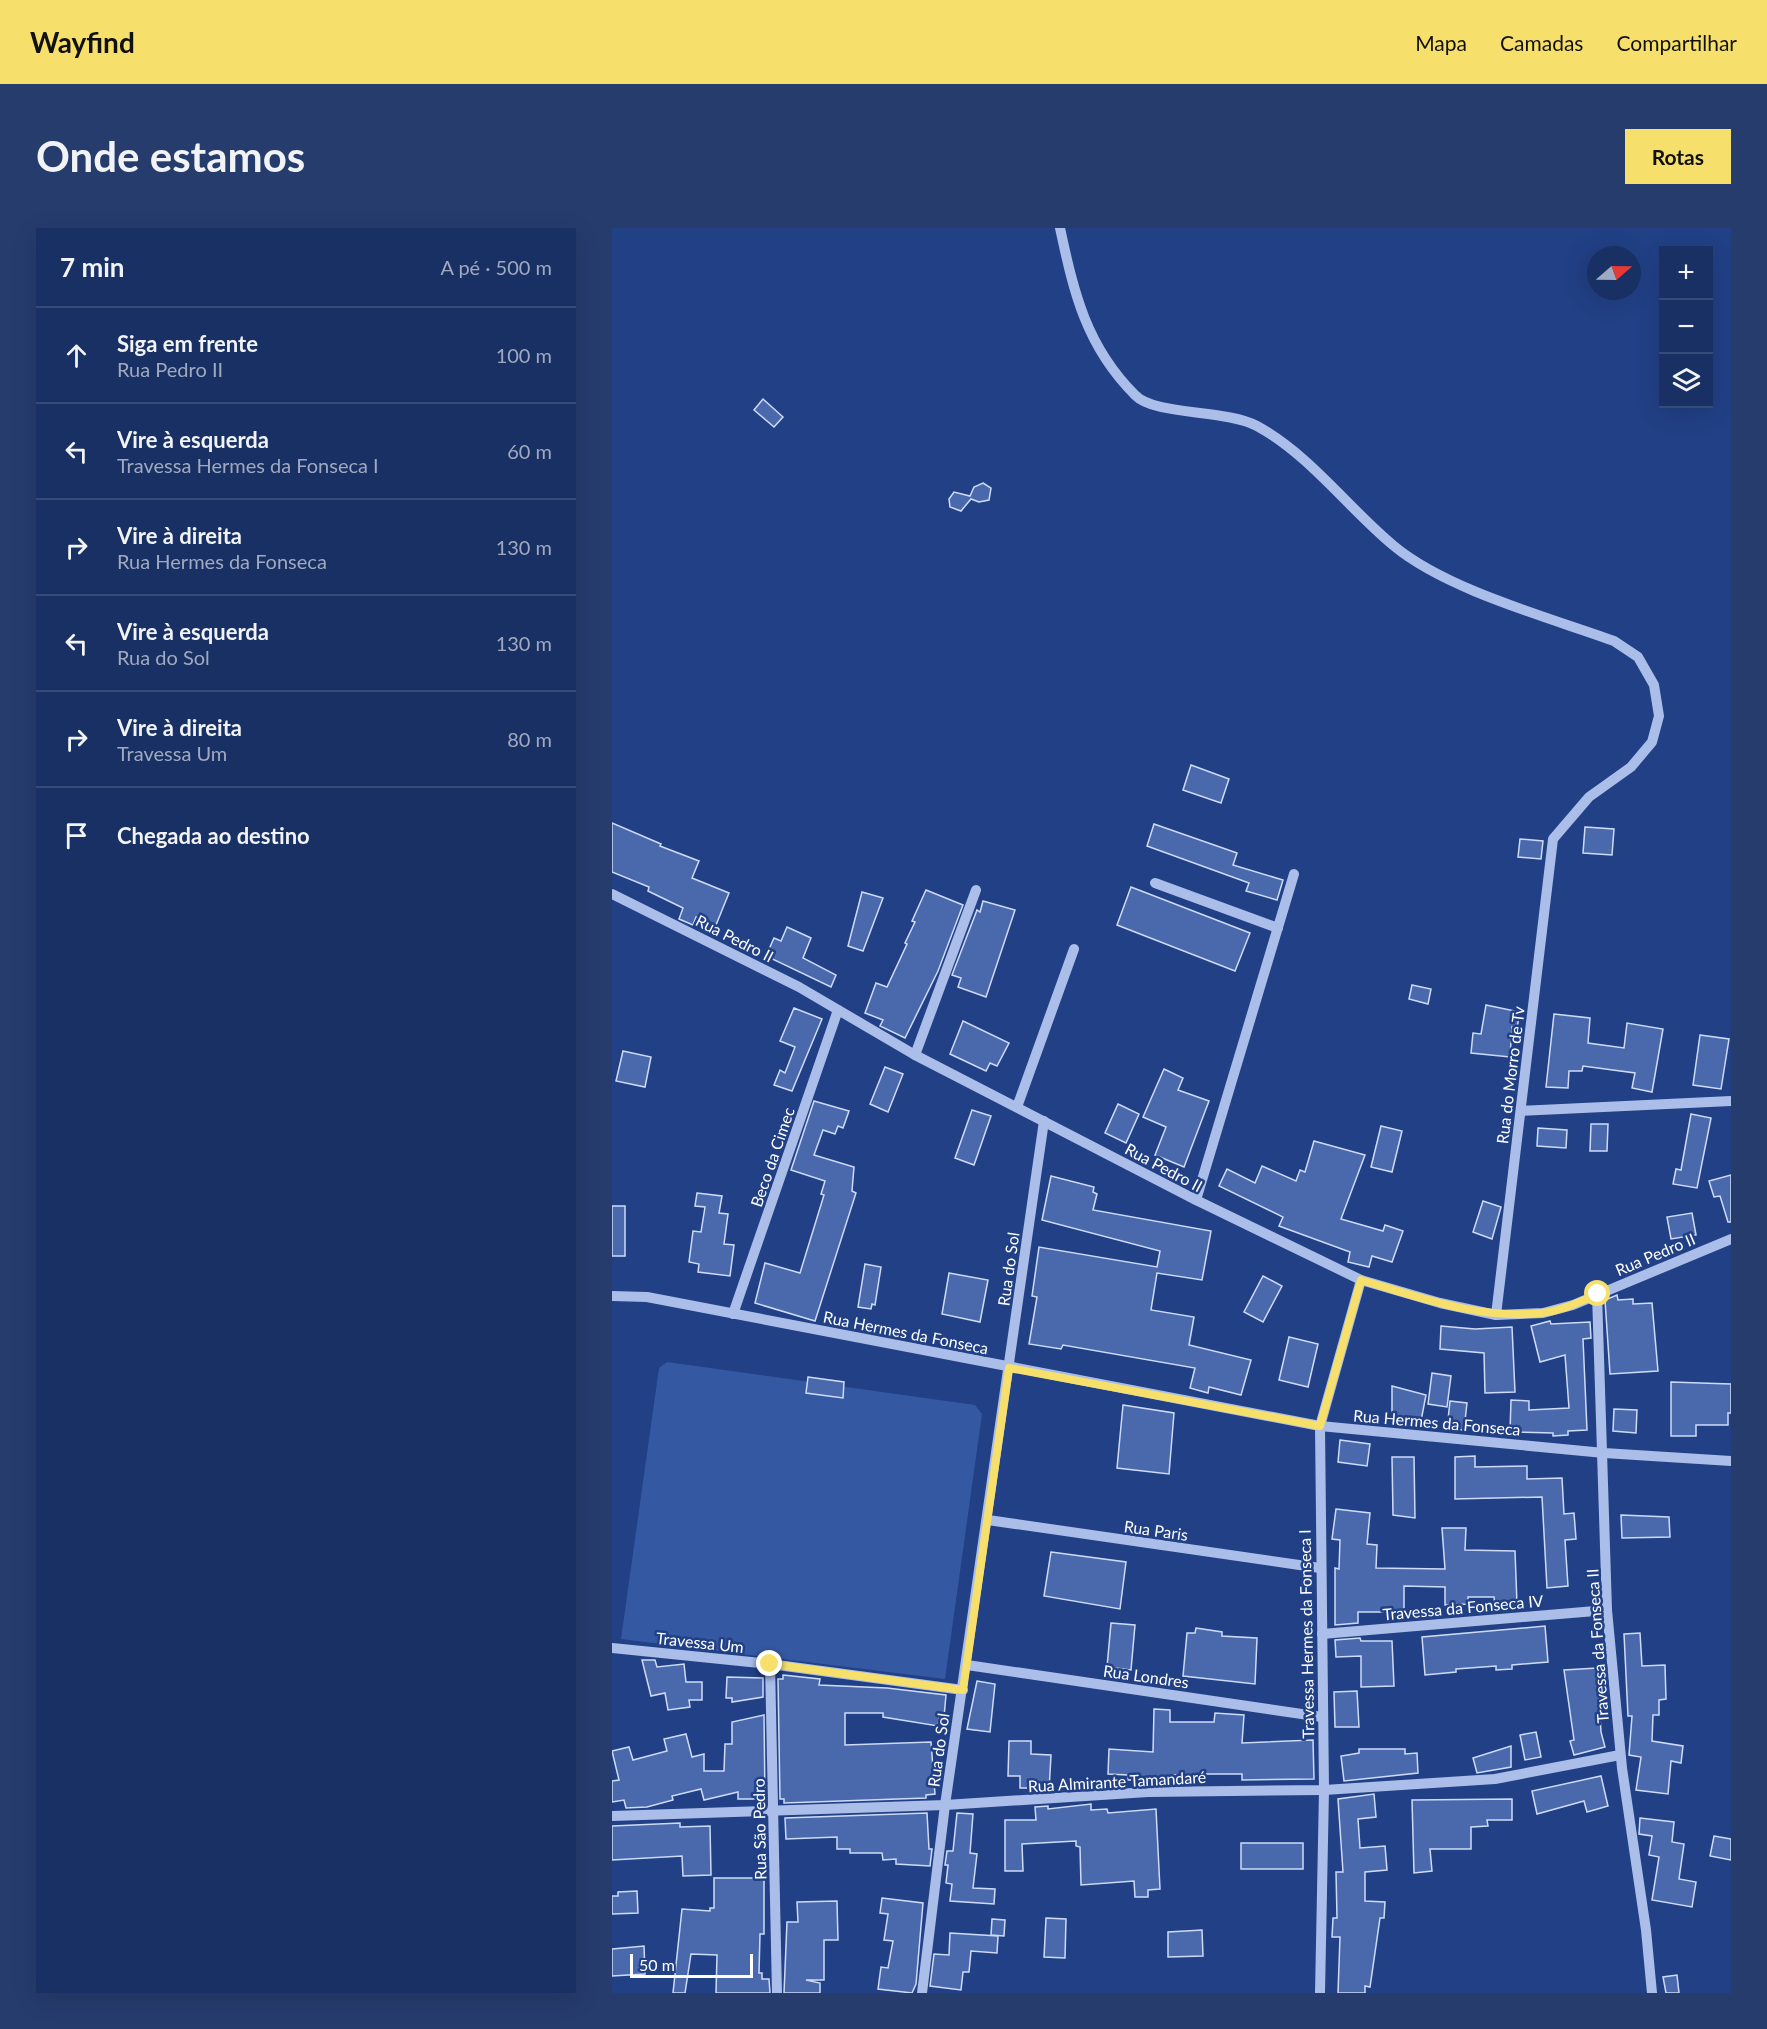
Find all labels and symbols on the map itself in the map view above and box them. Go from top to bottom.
north arrow [1587,246,1641,300]
street label: Rua Pedro II [693,910,777,966]
street label: Rua do Morro de Tv [1492,1004,1528,1145]
street label: Beco da Cimec [746,1104,798,1209]
street label: Rua Pedro II [1122,1139,1206,1195]
street label: Rua Pedro II [1612,1229,1698,1279]
street label: Rua do Sol [993,1231,1023,1307]
route start [1584,1280,1610,1306]
street label: Rua Hermes da Fonseca [822,1307,990,1357]
street label: Rua Hermes da Fonseca [1353,1405,1521,1439]
street label: Rua Paris [1123,1516,1189,1544]
street label: Travessa Hermes da Fonseca I [1295,1529,1317,1739]
street label: Travessa da Fonseca II [1582,1568,1612,1724]
street label: Travessa da Fonseca IV [1382,1590,1544,1623]
street label: Travessa Um [655,1628,745,1656]
route end [756,1650,782,1676]
street label: Rua Londres [1102,1661,1190,1691]
street label: Rua do Sol [923,1712,953,1788]
street label: Rua Almirante Tamandaré [1027,1767,1207,1795]
street label: Rua São Pedro [749,1778,769,1880]
scale bar [630,1951,753,1978]

